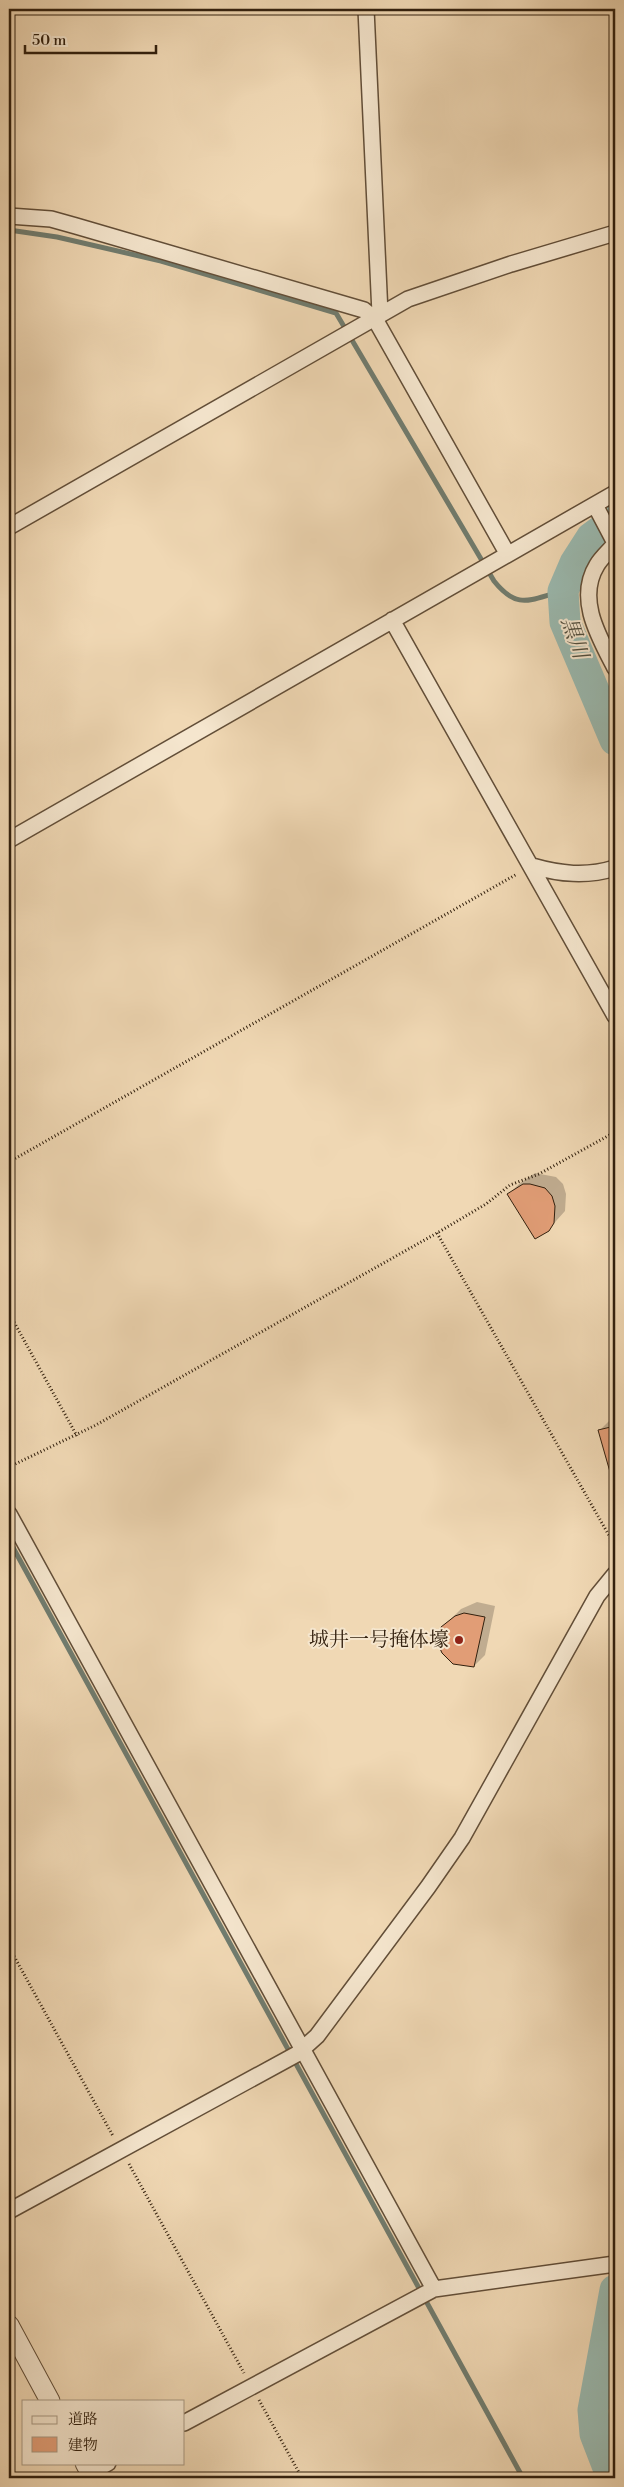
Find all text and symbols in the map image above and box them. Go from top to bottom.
scale bar [25,22,156,54]
text: 50 m [32,31,66,50]
water label: 黒川 [555,614,594,664]
place label: 城井一号掩体壕 [309,1628,449,1653]
marker: 城井一号掩体壕 [453,1634,465,1646]
legend [22,2400,185,2464]
text: 道路 [68,2410,98,2429]
text: 建物 [68,2436,98,2455]

